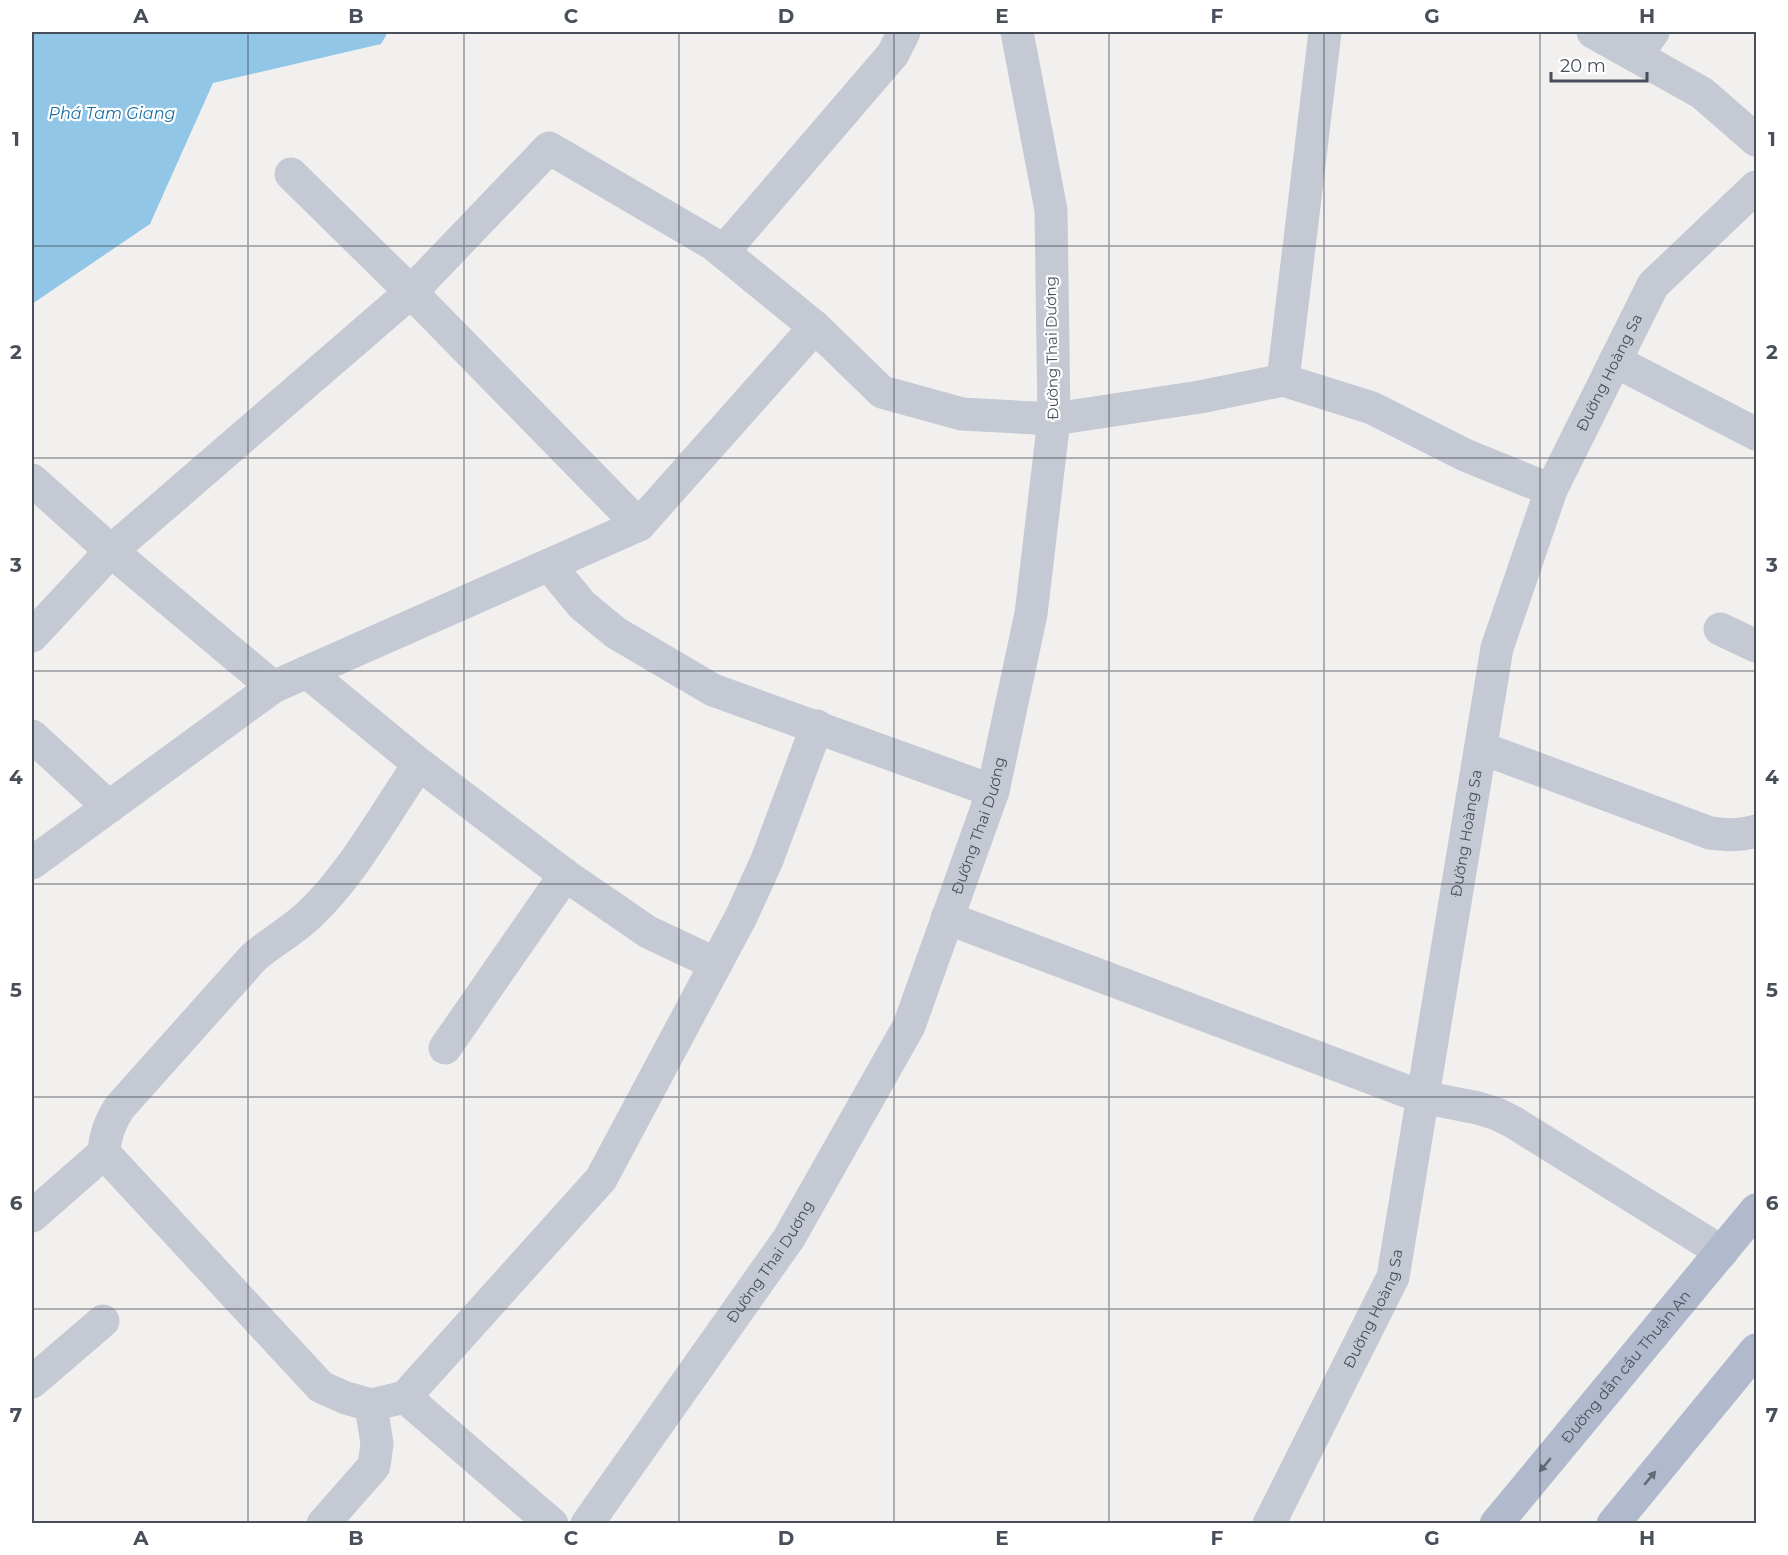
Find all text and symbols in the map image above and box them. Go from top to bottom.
text: A [132,4,149,28]
text: B [348,4,364,28]
text: C [564,4,579,28]
text: D [778,4,794,28]
text: E [995,4,1009,28]
text: F [1211,4,1224,28]
text: G [1424,4,1440,28]
text: H [1639,4,1655,28]
scale bar [1551,45,1647,83]
text: 20 m [1560,55,1606,77]
water label: Phá Tam Giang [49,104,176,123]
text: 1 [12,127,20,151]
text: 1 [1768,127,1776,151]
street label: Đường Thai Dương [1041,276,1062,420]
street label: Đường Hoàng Sa [1572,310,1646,434]
text: 2 [10,340,22,364]
text: 2 [1766,340,1778,364]
text: 3 [9,553,22,577]
text: 3 [1765,553,1778,577]
street label: Đường Thai Dương [947,755,1009,897]
text: 4 [9,765,23,789]
text: 4 [1765,765,1779,789]
street label: Đường Hoàng Sa [1446,768,1486,898]
text: 5 [10,978,22,1002]
text: 5 [1766,978,1778,1002]
text: 6 [10,1191,23,1215]
text: 6 [1766,1191,1779,1215]
street label: Đường Thai Dương [722,1197,817,1327]
street label: Đường Hoàng Sa [1339,1248,1406,1371]
street label: Đường dẫn cầu Thuận An [1557,1286,1695,1447]
text: 7 [10,1403,22,1427]
text: 7 [1766,1403,1778,1427]
one-way arrow [1538,1457,1551,1473]
one-way arrow [1643,1471,1656,1486]
text: A [132,1526,149,1550]
text: B [348,1526,364,1550]
text: C [564,1526,579,1550]
text: D [778,1526,794,1550]
text: E [995,1526,1009,1550]
text: F [1211,1526,1224,1550]
text: G [1424,1526,1440,1550]
text: H [1639,1526,1655,1550]

